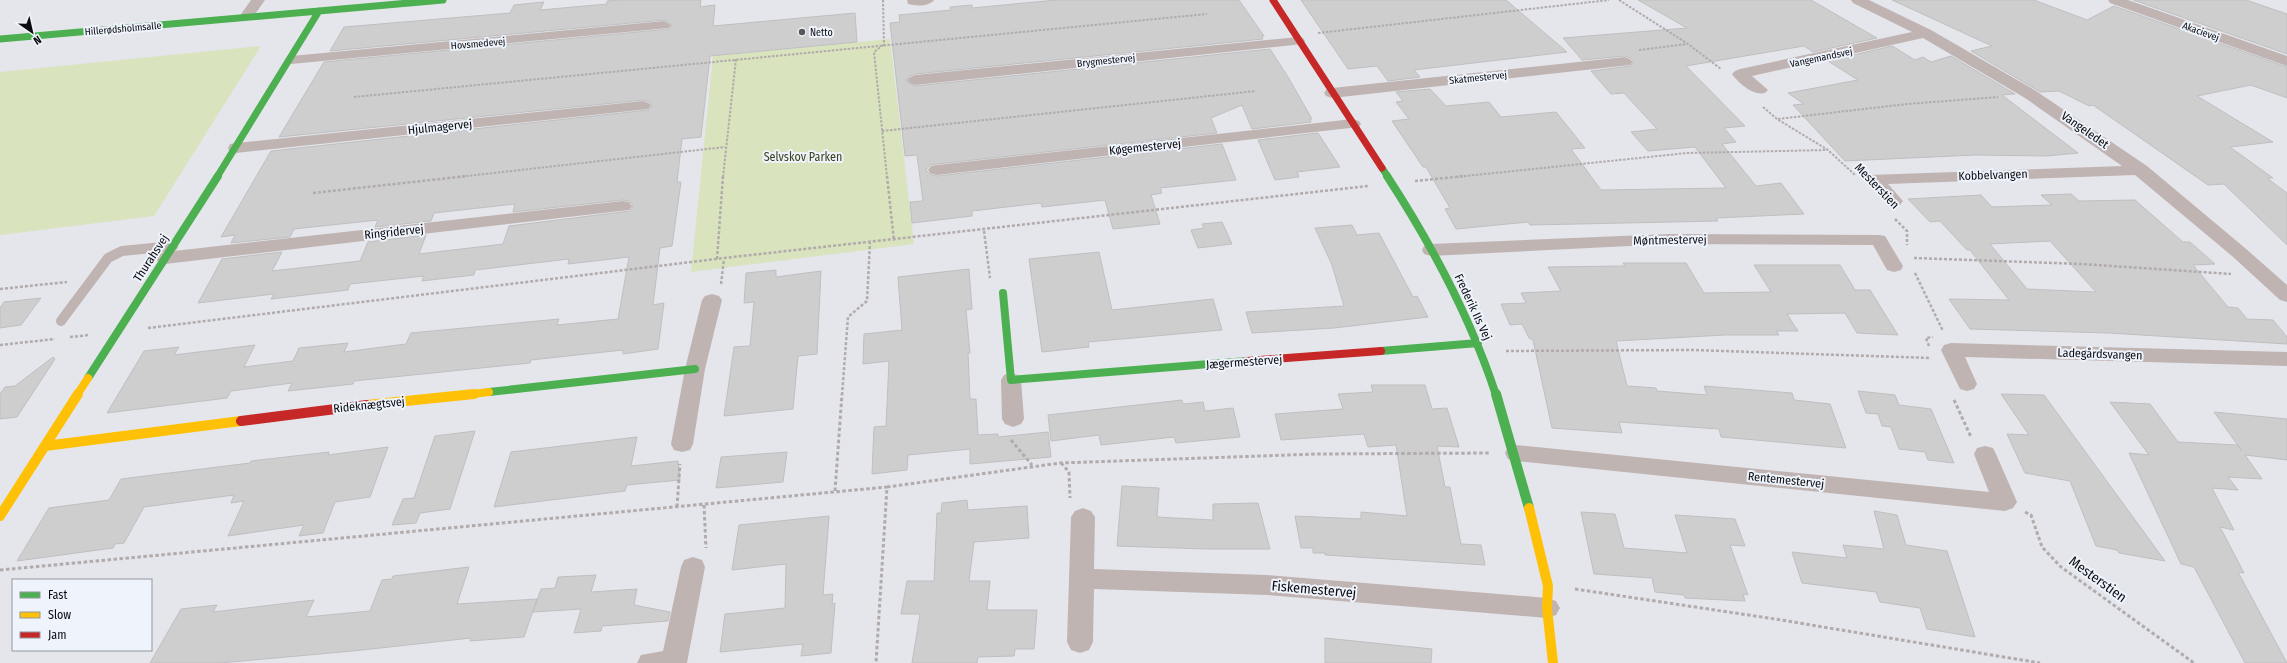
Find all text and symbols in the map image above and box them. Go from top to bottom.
north arrow [12,12,52,52]
street label: Hillerødsholmsalle [84,20,162,38]
street label: Akacievej [2181,20,2221,44]
marker: Netto [797,27,807,37]
place label: Netto [810,27,833,39]
text: N [31,33,44,47]
street label: Hovsmedevej [450,36,506,52]
street label: Vangemandsvej [1789,46,1854,70]
street label: Brygmestervej [1076,52,1136,70]
street label: Skatmestervej [1449,69,1508,87]
street label: Vangeledet [2059,109,2111,151]
street label: Hjulmagervej [407,117,473,137]
street label: Køgemestervej [1108,136,1182,158]
park label: Selvskov Parken [764,150,842,164]
street label: Mesterstien [1852,160,1902,212]
street label: Kobbelvangen [1958,167,2028,183]
street label: Ringridervej [364,222,424,242]
street label: Thurahsvej [131,232,171,284]
street label: Møntmestervej [1633,232,1707,248]
street label: Frederik IIs Vej [1452,272,1494,342]
street label: Ladegårdsvangen [2057,346,2143,362]
street label: Jægermestervej [1205,352,1283,372]
street label: Rideknægtsvej [333,394,405,416]
street label: Rentemestervej [1747,469,1825,491]
street label: Mesterstien [2066,553,2130,606]
street label: Fiskemestervej [1271,577,1357,602]
legend [12,579,152,651]
text: Fast [48,588,67,602]
text: Slow [48,608,71,622]
text: Jam [48,628,66,642]

